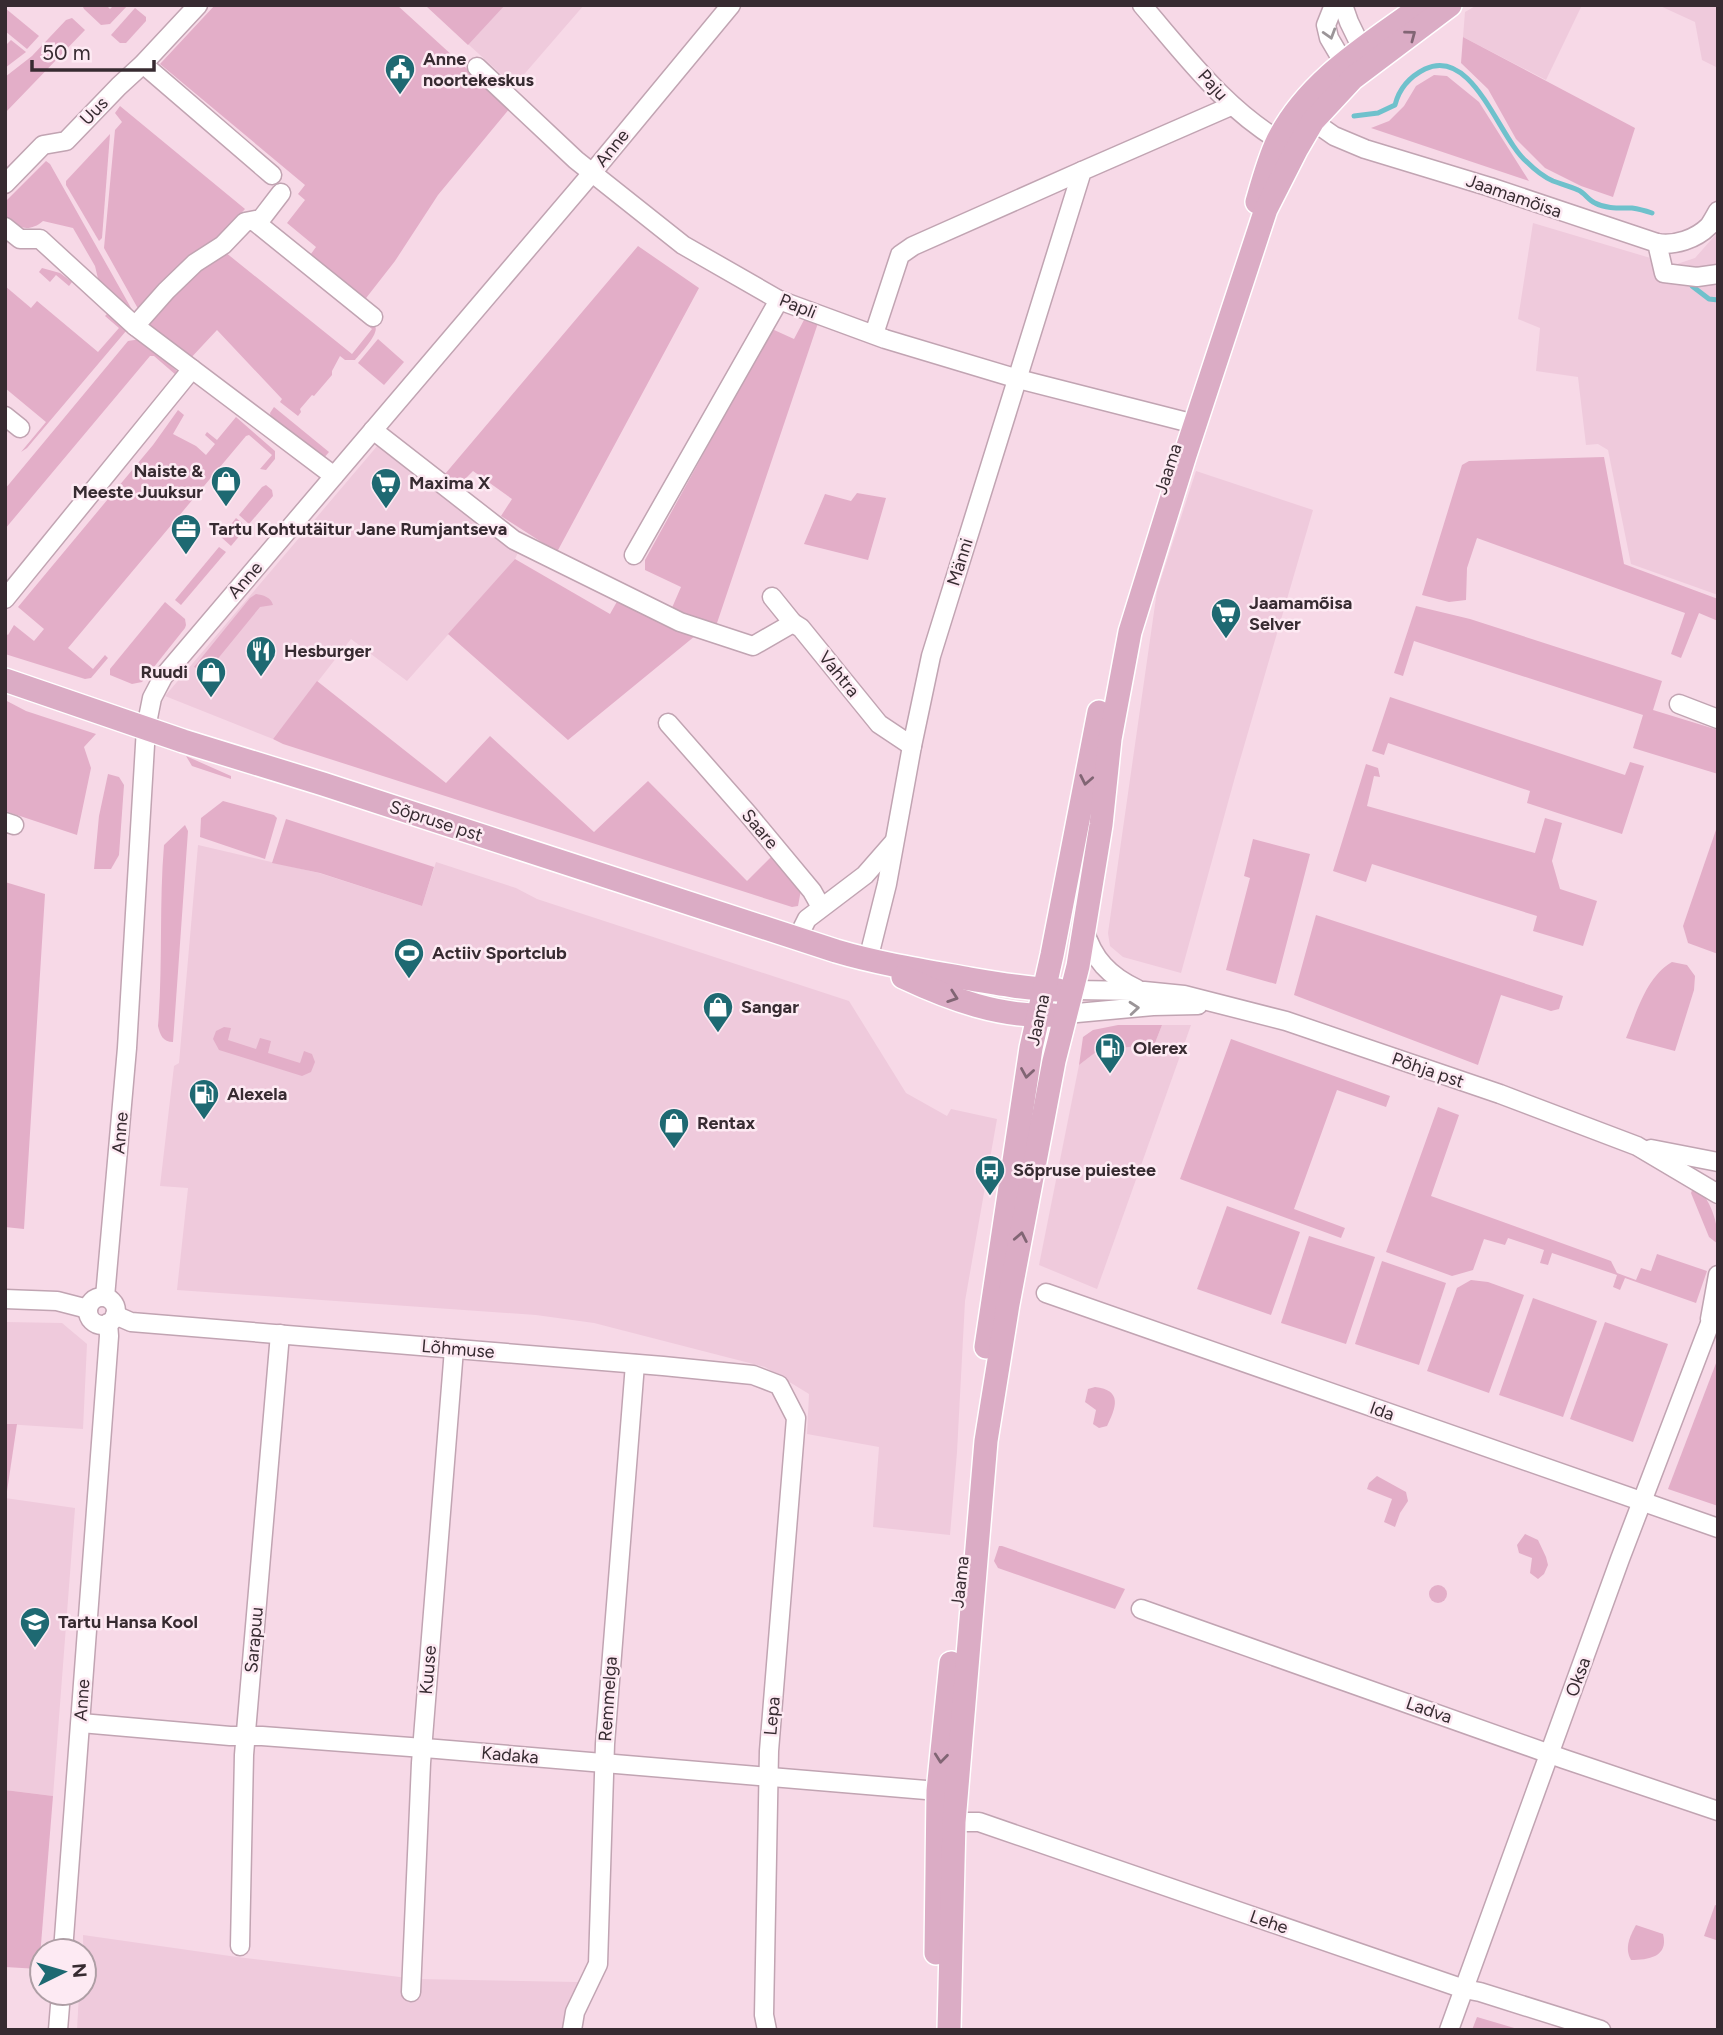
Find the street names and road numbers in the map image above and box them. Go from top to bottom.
street label: Paju [1193,65,1233,105]
street label: Uus [75,92,113,130]
street label: Anne [590,125,634,171]
street label: Jaamamõisa [1463,169,1565,223]
street label: Papli [776,289,820,323]
street label: Jaama [1149,441,1187,497]
street label: Männi [942,536,978,588]
street label: Anne [223,557,267,603]
street label: Vahtra [814,646,864,702]
street label: Sõpruse pst [387,796,486,846]
street label: Saare [737,805,783,854]
street label: Jaama [1022,992,1054,1048]
street label: Põhja pst [1389,1047,1467,1093]
street label: Anne [107,1111,133,1155]
street label: Lõhmuse [420,1335,496,1363]
street label: Ida [1367,1397,1397,1425]
street label: Jaama [946,1555,974,1609]
street label: Sarapuu [240,1606,268,1674]
street label: Kuuse [415,1644,441,1695]
street label: Oksa [1561,1654,1595,1700]
street label: Remmelga [594,1656,622,1742]
street label: Anne [70,1678,94,1722]
street label: Ladva [1403,1692,1455,1728]
street label: Lepa [759,1696,785,1736]
street label: Kadaka [480,1742,540,1768]
street label: Lehe [1247,1905,1291,1939]

